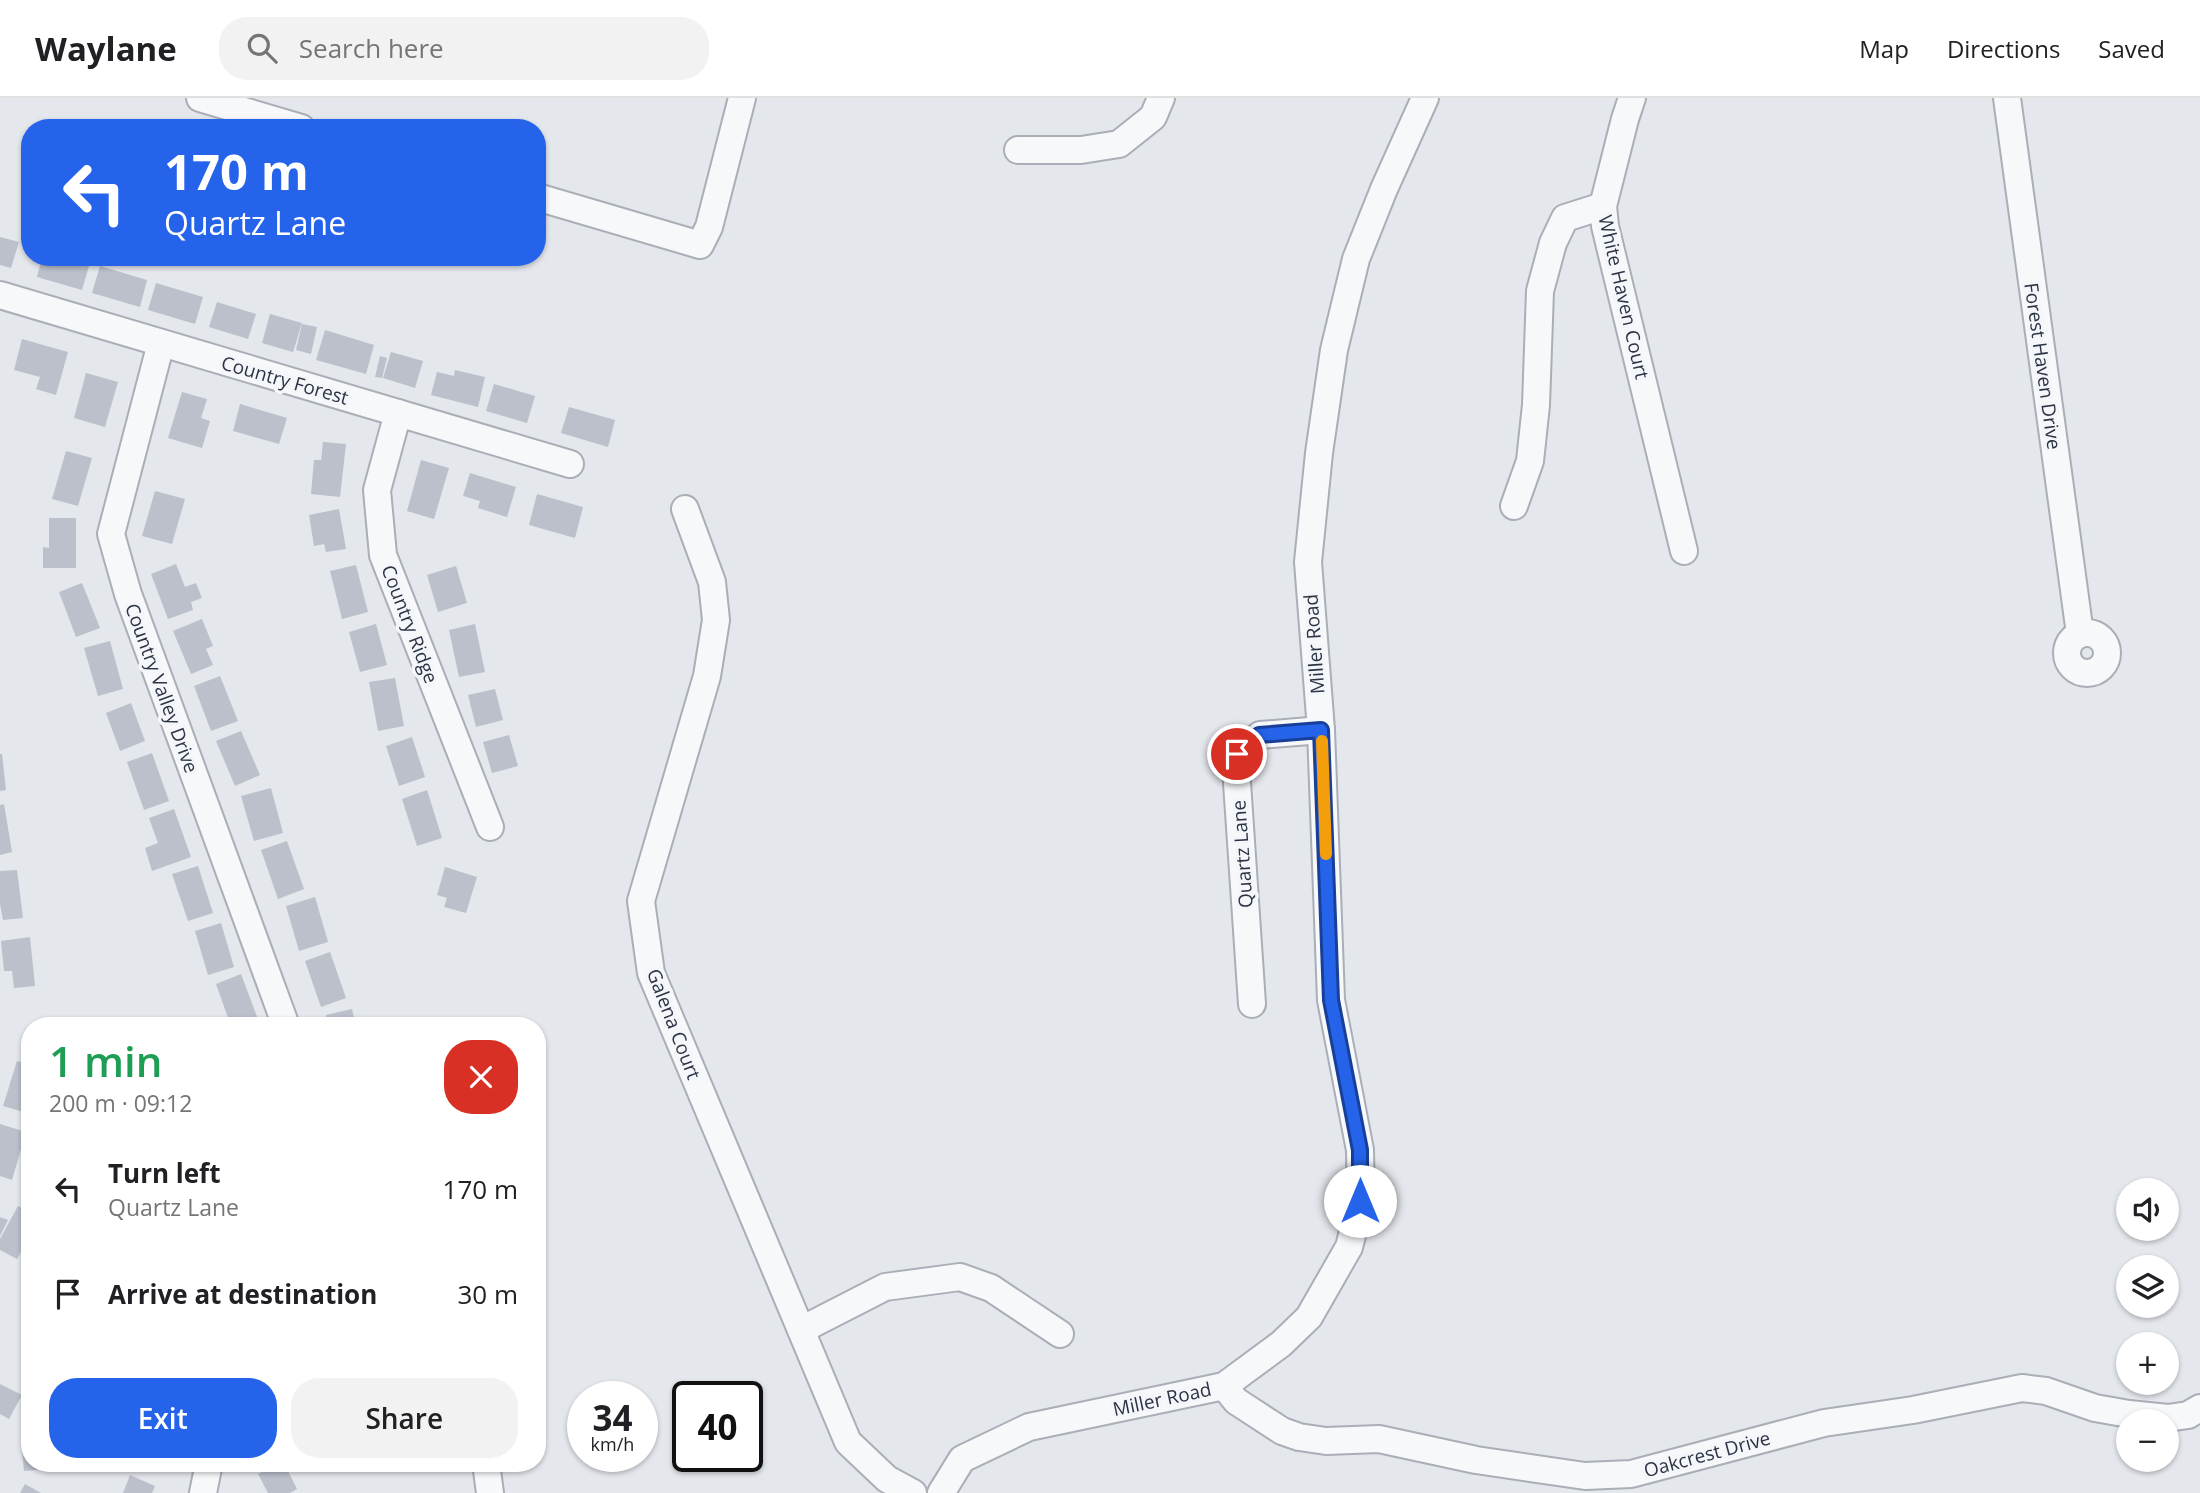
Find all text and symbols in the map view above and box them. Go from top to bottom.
search box [219,17,709,80]
text: Waylane [35,26,177,71]
icon: search [243,29,281,67]
text: Search here [299,30,444,66]
text: Map [1859,32,1909,65]
text: Directions [1947,32,2060,65]
text: Saved [2098,32,2165,65]
text: 170 m [164,138,309,204]
icon: left [49,147,140,238]
text: Quartz Lane [164,201,346,244]
street label: White Haven Court [1593,213,1656,382]
street label: Forest Haven Drive [2018,281,2068,451]
street label: Country Forest [218,349,352,411]
street label: Country Ridge [375,561,445,687]
street label: Miller Road [1298,593,1330,695]
street label: Country Valley Drive [119,600,205,776]
pin [1207,724,1267,784]
icon: arrive [1218,735,1256,773]
street label: Quartz Lane [1225,799,1259,909]
street label: Galena Court [641,965,707,1083]
text: 1 min [49,1032,162,1089]
button: close [444,1040,518,1114]
text: 200 m · 09:12 [49,1087,192,1119]
text: Turn left [108,1155,220,1191]
position arrow [1323,1164,1397,1238]
icon: left [49,1170,87,1208]
text: 170 m [443,1171,518,1207]
map controls [2116,1178,2179,1472]
button: sound [2116,1178,2179,1241]
text: Quartz Lane [108,1191,239,1223]
button: layers [2116,1255,2179,1318]
icon: arrive [49,1275,87,1313]
text: Arrive at destination [108,1276,377,1312]
text: 30 m [457,1276,518,1312]
button: + [2116,1332,2179,1395]
street label: Miller Road [1110,1376,1214,1422]
button: Exit [49,1378,277,1458]
button: Share [291,1378,518,1458]
speed limit sign: 40 [672,1381,763,1472]
text: 34 [592,1394,633,1441]
button: − [2116,1409,2179,1472]
street label: Oakcrest Drive [1641,1425,1773,1483]
text: km/h [591,1432,634,1456]

